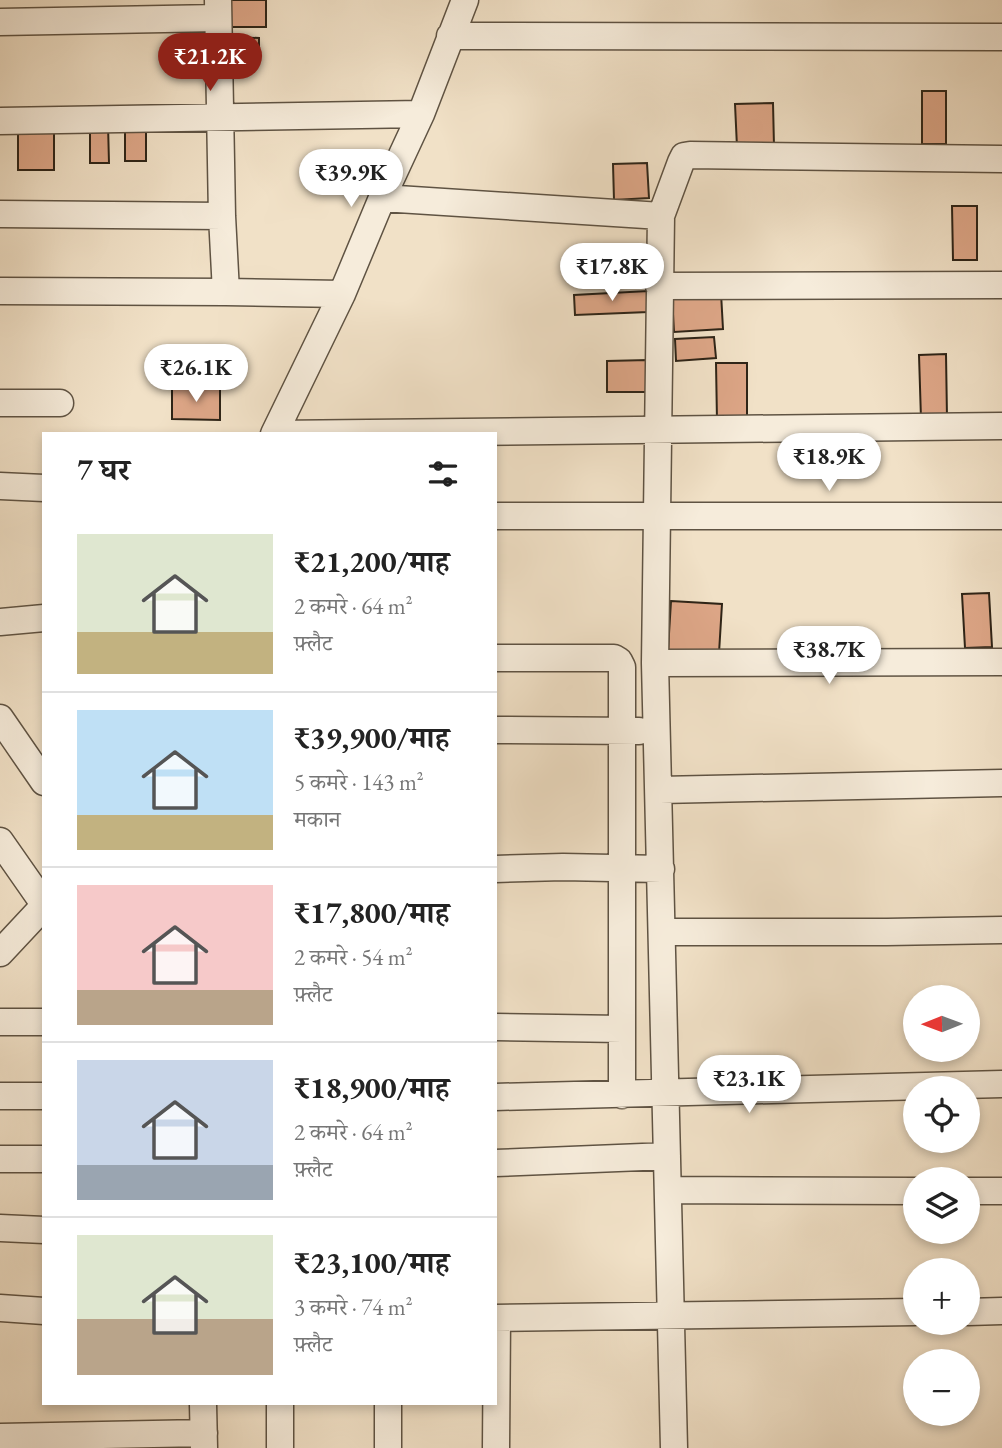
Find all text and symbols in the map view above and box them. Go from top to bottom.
pin: ₹21.2K [153,34,267,93]
text: ₹21.2K [174,41,246,71]
pin: ₹39.9K [294,150,408,209]
text: ₹39.9K [315,157,387,187]
pin: ₹17.8K [555,244,669,303]
text: ₹17.8K [576,251,648,281]
pin: ₹26.1K [139,344,253,404]
text: ₹26.1K [160,352,232,382]
pin: ₹18.9K [772,434,886,493]
text: ₹18.9K [793,441,865,471]
text: 7 घर [77,450,130,489]
icon: filters [424,455,462,493]
text: ₹21,200/माह [294,542,449,581]
icon: home [133,562,217,646]
text: 2 कमरे · 64 m² [294,591,413,621]
pin: ₹38.7K [772,626,886,686]
text: फ़्लैट [294,628,332,658]
text: ₹38.7K [793,634,865,664]
text: ₹39,900/माह [294,718,449,757]
icon: home [133,738,217,822]
text: 5 कमरे · 143 m² [294,767,424,797]
text: मकान [294,804,341,834]
text: ₹17,800/माह [294,893,449,932]
icon: home [133,913,217,997]
text: 2 कमरे · 54 m² [294,942,413,972]
text: फ़्लैट [294,979,332,1009]
north arrow [903,985,980,1062]
map controls [903,985,980,1426]
pin: ₹23.1K [692,1056,806,1115]
text: ₹23.1K [713,1063,785,1093]
text: ₹18,900/माह [294,1068,449,1107]
button: locate [903,1076,980,1153]
icon: home [133,1088,217,1172]
text: 2 कमरे · 64 m² [294,1117,413,1147]
text: फ़्लैट [294,1154,332,1184]
button: layers [903,1167,980,1244]
text: ₹23,100/माह [294,1243,449,1282]
button: + [903,1258,980,1335]
icon: home [133,1263,217,1347]
text: 3 कमरे · 74 m² [294,1292,413,1322]
text: फ़्लैट [294,1329,332,1359]
button: − [903,1349,980,1426]

